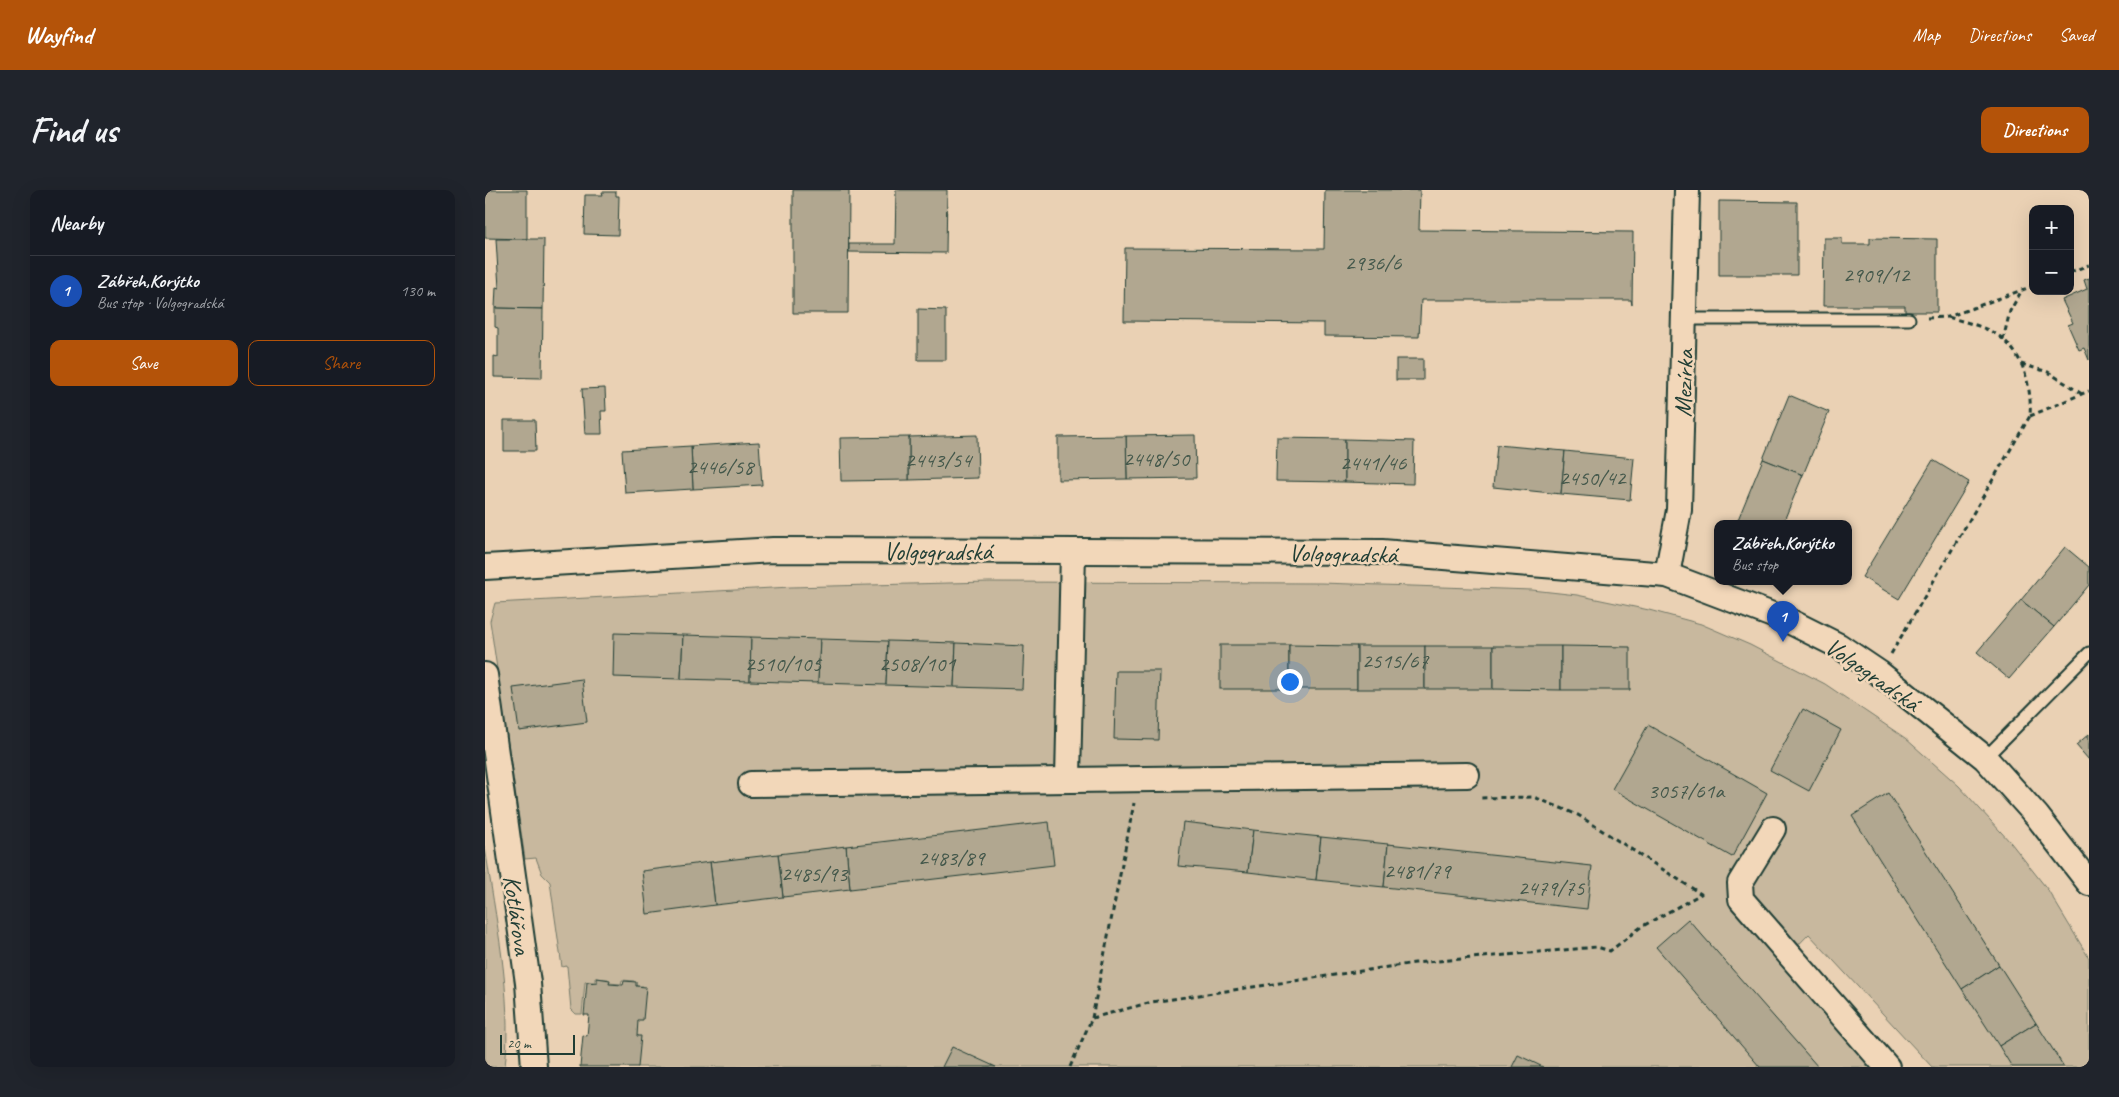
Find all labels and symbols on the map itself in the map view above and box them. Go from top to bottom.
house number: 2936/6 [1345,249,1402,277]
house number: 2909/12 [1843,261,1911,289]
street label: Mezírka [1667,347,1701,417]
house number: 2448/50 [1123,445,1191,473]
house number: 2443/54 [905,446,973,474]
house number: 2441/46 [1340,449,1407,477]
house number: 2446/58 [687,453,755,481]
house number: 2450/42 [1559,464,1627,492]
street label: Volgogradská [884,536,994,568]
street label: Volgogradská [1288,537,1400,571]
pin: 1 [1767,601,1799,642]
street label: Volgogradská [1819,631,1928,720]
house number: 2515/67 [1362,647,1429,675]
house number: 2510/105 [745,650,822,678]
house number: 2508/101 [879,650,956,678]
your location [1277,669,1303,695]
house number: 3057/61a [1648,777,1726,805]
house number: 2483/89 [918,844,986,872]
house number: 2481/79 [1384,857,1452,885]
house number: 2485/93 [781,860,849,888]
street label: Kotlářova [496,873,539,959]
house number: 2479/75 [1518,874,1585,902]
scale bar [500,1032,575,1055]

